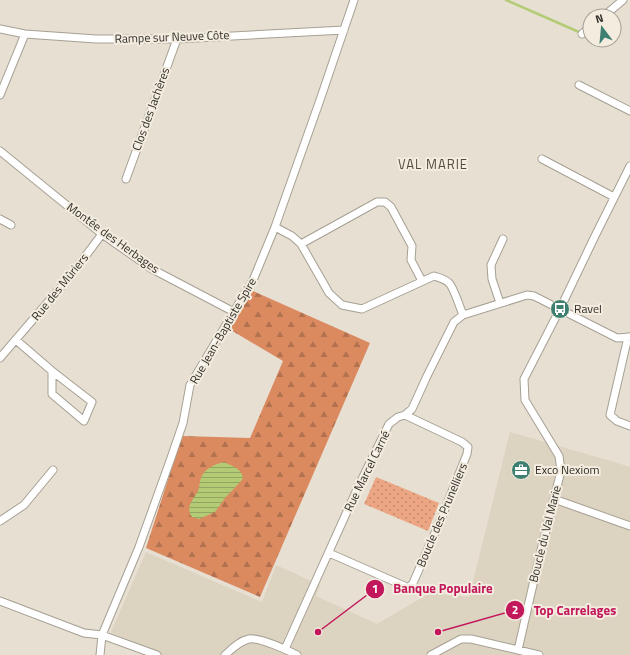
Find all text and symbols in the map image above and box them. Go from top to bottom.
north arrow [582,8,622,48]
text: N [593,10,605,27]
street label: Rampe sur Neuve Côte [114,25,230,48]
street label: Clos des Jachères [127,64,175,153]
district label: VAL MARIE [398,154,468,174]
street label: Montée des Herbages [63,197,164,278]
street label: Rue des Mûriers [26,248,93,325]
street label: Rue Jean-Baptiste Spire [184,274,261,388]
bus stop icon: Ravel [549,298,571,320]
place label: Ravel [574,299,602,318]
street label: Rue Marcel Carné [339,427,394,515]
street label: Boucle des Prunelliers [411,459,472,570]
office icon: Exco Nexiom [510,459,532,481]
place label: Exco Nexiom [535,460,600,479]
street label: Boucle du Val Marie [523,483,566,584]
callout: Banque Populaire [365,576,500,601]
text: Banque Populaire [393,578,493,598]
text: 1 [372,579,378,598]
callout: Top Carrelages [505,598,624,623]
text: 2 [512,600,518,619]
text: Top Carrelages [534,600,616,620]

